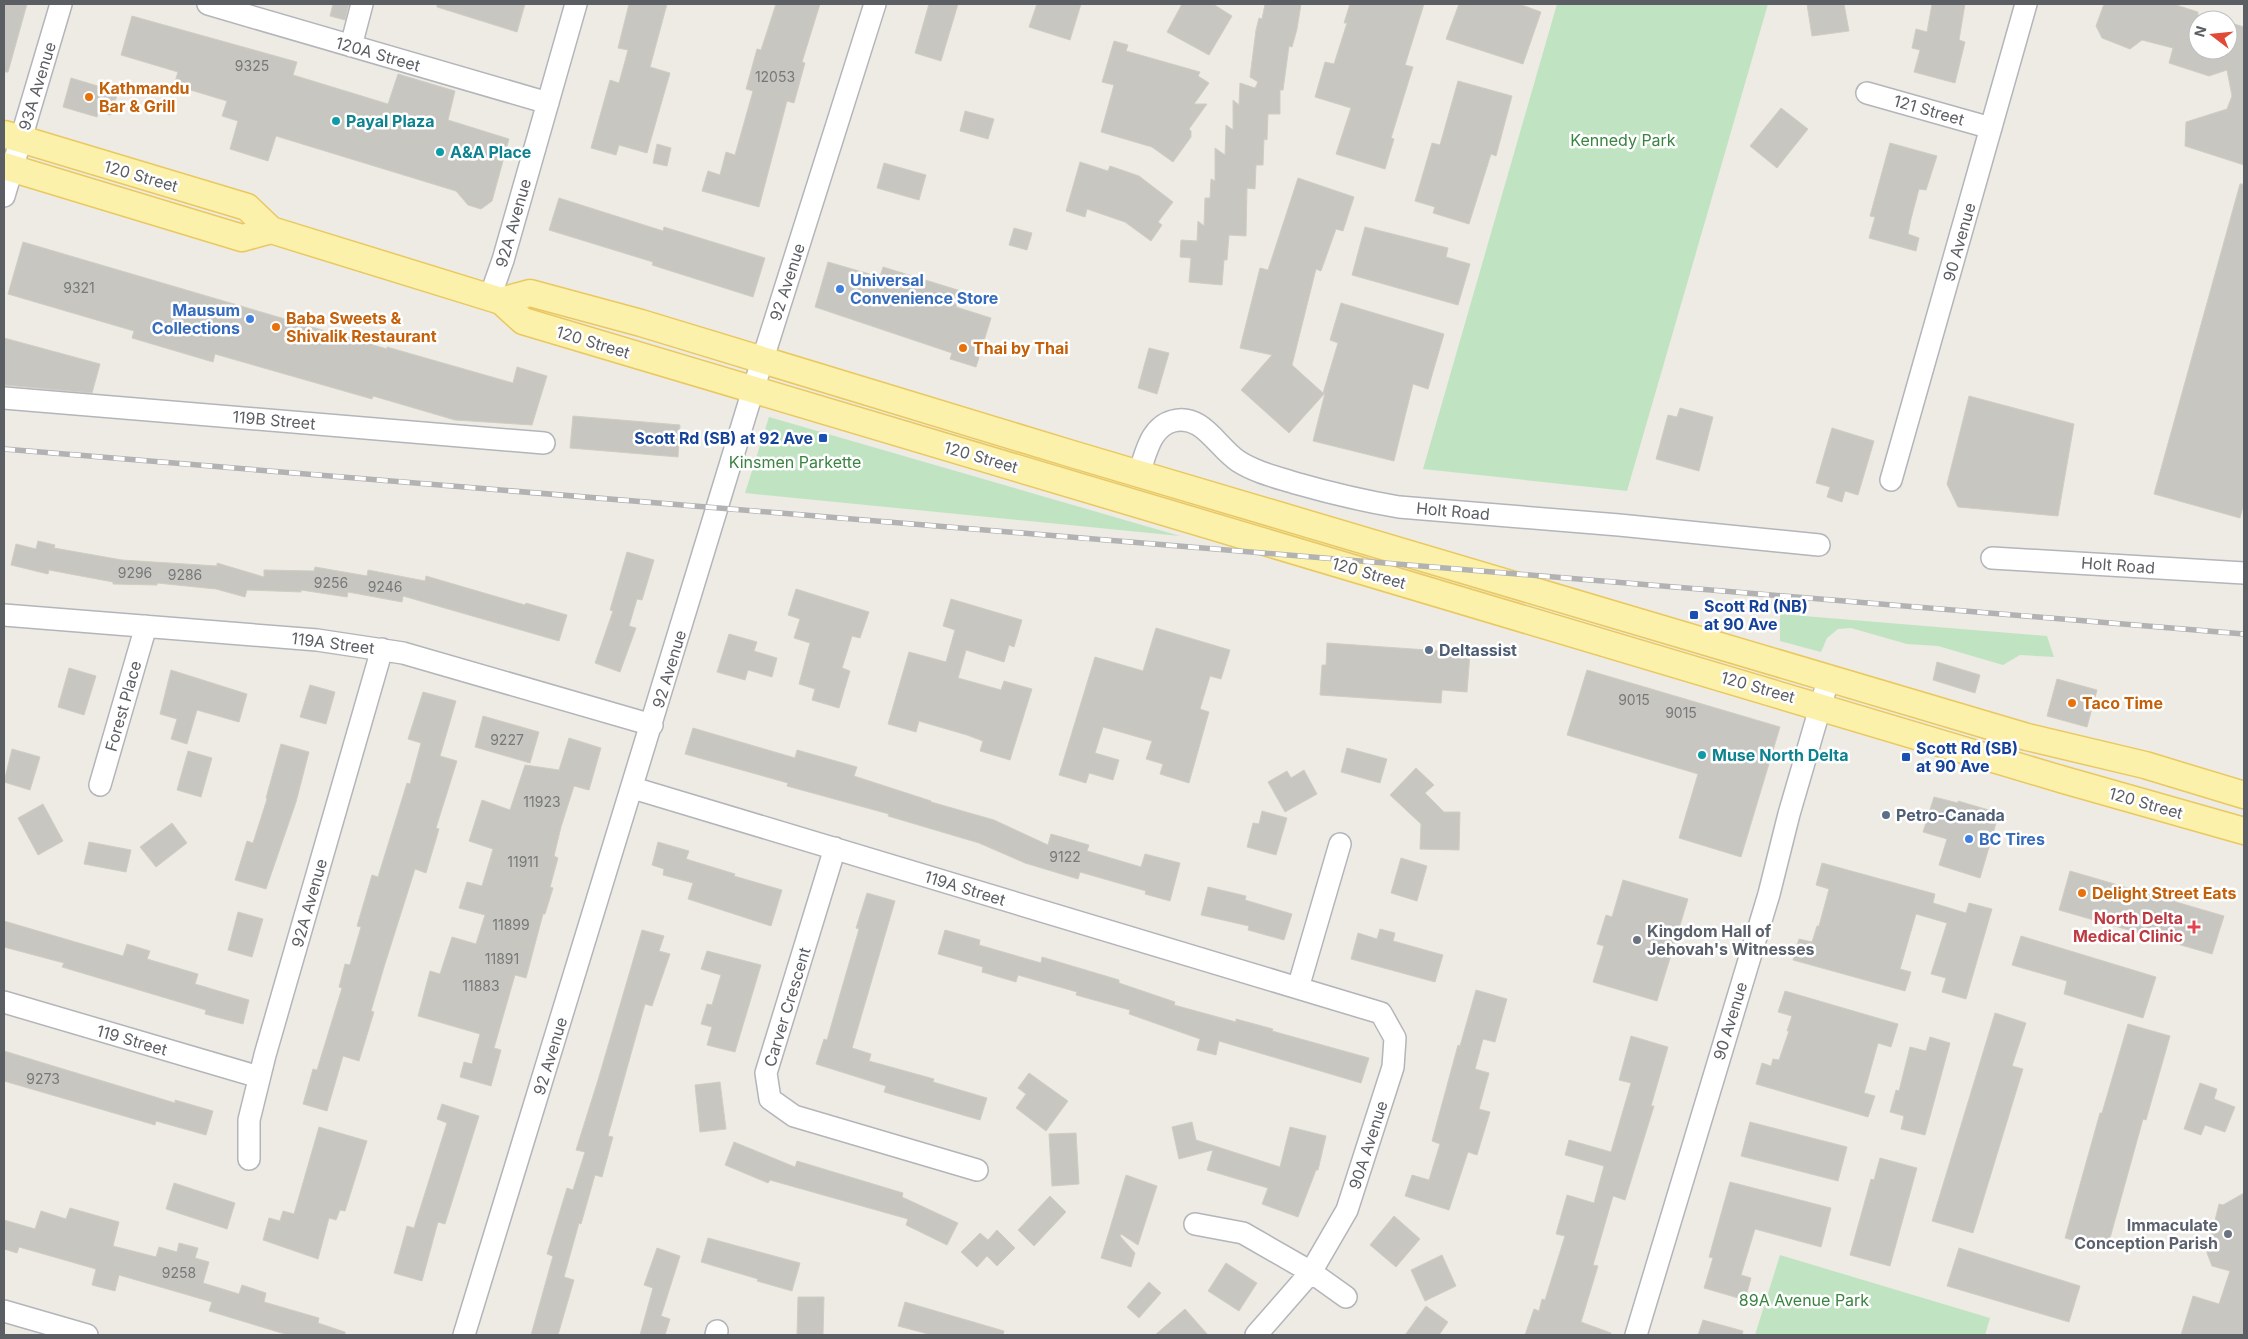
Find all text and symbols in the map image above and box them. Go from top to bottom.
north arrow [2188,10,2238,60]
text: N [2190,24,2210,39]
street label: 120A Street [333,32,423,76]
street label: 93A Avenue [14,39,60,133]
house number: 9325 [235,57,269,74]
house number: 12053 [755,68,795,85]
place label: Kathmandu Bar & Grill [99,78,190,116]
street label: 121 Street [1891,90,1967,130]
marker: Kathmandu Bar & Grill [83,91,95,103]
place label: Payal Plaza [346,111,435,131]
marker: Payal Plaza [330,115,342,127]
park label: Kennedy Park [1570,130,1676,150]
place label: A&A Place [450,142,531,162]
marker: A&A Place [434,146,446,158]
street label: 120 Street [102,156,180,196]
street label: 92A Avenue [491,176,535,270]
street label: 90 Avenue [1938,200,1980,284]
street label: 92 Avenue [765,241,809,323]
place label: Universal Convenience Store [850,270,998,308]
house number: 9321 [63,279,95,296]
marker: Universal Convenience Store [834,283,846,295]
place label: Mausum Collections [152,300,240,338]
place label: Baba Sweets & Shivalik Restaurant [286,308,437,346]
marker: Mausum Collections [244,313,256,325]
marker: Baba Sweets & Shivalik Restaurant [270,321,282,333]
street label: 120 Street [554,321,632,363]
place label: Thai by Thai [973,338,1069,358]
marker: Thai by Thai [957,342,969,354]
street label: 119B Street [232,406,316,434]
place label: Scott Rd (SB) at 92 Ave [634,428,813,448]
marker: Scott Rd (SB) at 92 Ave [817,432,829,444]
street label: 120 Street [942,437,1020,477]
park label: Kinsmen Parkette [729,452,861,472]
street label: Holt Road [1415,498,1491,524]
street label: Holt Road [2080,552,2156,578]
street label: 120 Street [1330,553,1408,593]
house number: 9296 [118,564,152,581]
house number: 9286 [168,566,202,583]
house number: 9256 [314,574,348,591]
house number: 9246 [368,578,402,595]
place label: Scott Rd (NB) at 90 Ave [1704,596,1808,634]
marker: Scott Rd (NB) at 90 Ave [1688,609,1700,621]
street label: 119A Street [290,628,376,658]
street label: 92 Avenue [648,628,690,710]
place label: Deltassist [1439,640,1517,660]
marker: Deltassist [1423,644,1435,656]
street label: Forest Place [101,658,145,754]
street label: 120 Street [1719,667,1797,707]
house number: 9015 [1618,691,1650,708]
place label: Taco Time [2082,693,2163,713]
marker: Taco Time [2066,697,2078,709]
house number: 9015 [1665,704,1697,721]
house number: 9227 [490,731,524,748]
place label: Scott Rd (SB) at 90 Ave [1916,738,2018,776]
place label: Muse North Delta [1712,745,1849,765]
marker: Muse North Delta [1696,749,1708,761]
marker: Scott Rd (SB) at 90 Ave [1900,751,1912,763]
street label: 120 Street [2107,783,2185,823]
house number: 11923 [523,793,561,810]
place label: Petro-Canada [1896,805,2005,825]
marker: Petro-Canada [1880,809,1892,821]
place label: BC Tires [1979,829,2045,849]
marker: BC Tires [1963,833,1975,845]
house number: 9122 [1049,848,1081,865]
house number: 11911 [507,853,539,870]
street label: 92A Avenue [287,856,331,950]
street label: 119A Street [922,866,1008,910]
place label: Delight Street Eats [2092,883,2236,903]
marker: Delight Street Eats [2076,887,2088,899]
place label: North Delta Medical Clinic [2073,908,2183,946]
house number: 11899 [492,916,530,933]
marker: North Delta Medical Clinic [2187,920,2201,934]
place label: Kingdom Hall of Jehovah's Witnesses [1647,921,1815,959]
marker: Kingdom Hall of Jehovah's Witnesses [1631,934,1643,946]
street label: Carver Crescent [759,945,815,1069]
house number: 11891 [485,950,519,967]
house number: 11883 [462,977,500,994]
street label: 90 Avenue [1709,979,1751,1063]
street label: 92 Avenue [529,1015,571,1097]
street label: 119 Street [94,1020,170,1060]
house number: 9273 [26,1070,60,1087]
street label: 90A Avenue [1344,1098,1392,1192]
place label: Immaculate Conception Parish [2074,1215,2218,1253]
marker: Immaculate Conception Parish [2222,1228,2234,1240]
house number: 9258 [162,1264,196,1281]
park label: 89A Avenue Park [1739,1290,1869,1310]

